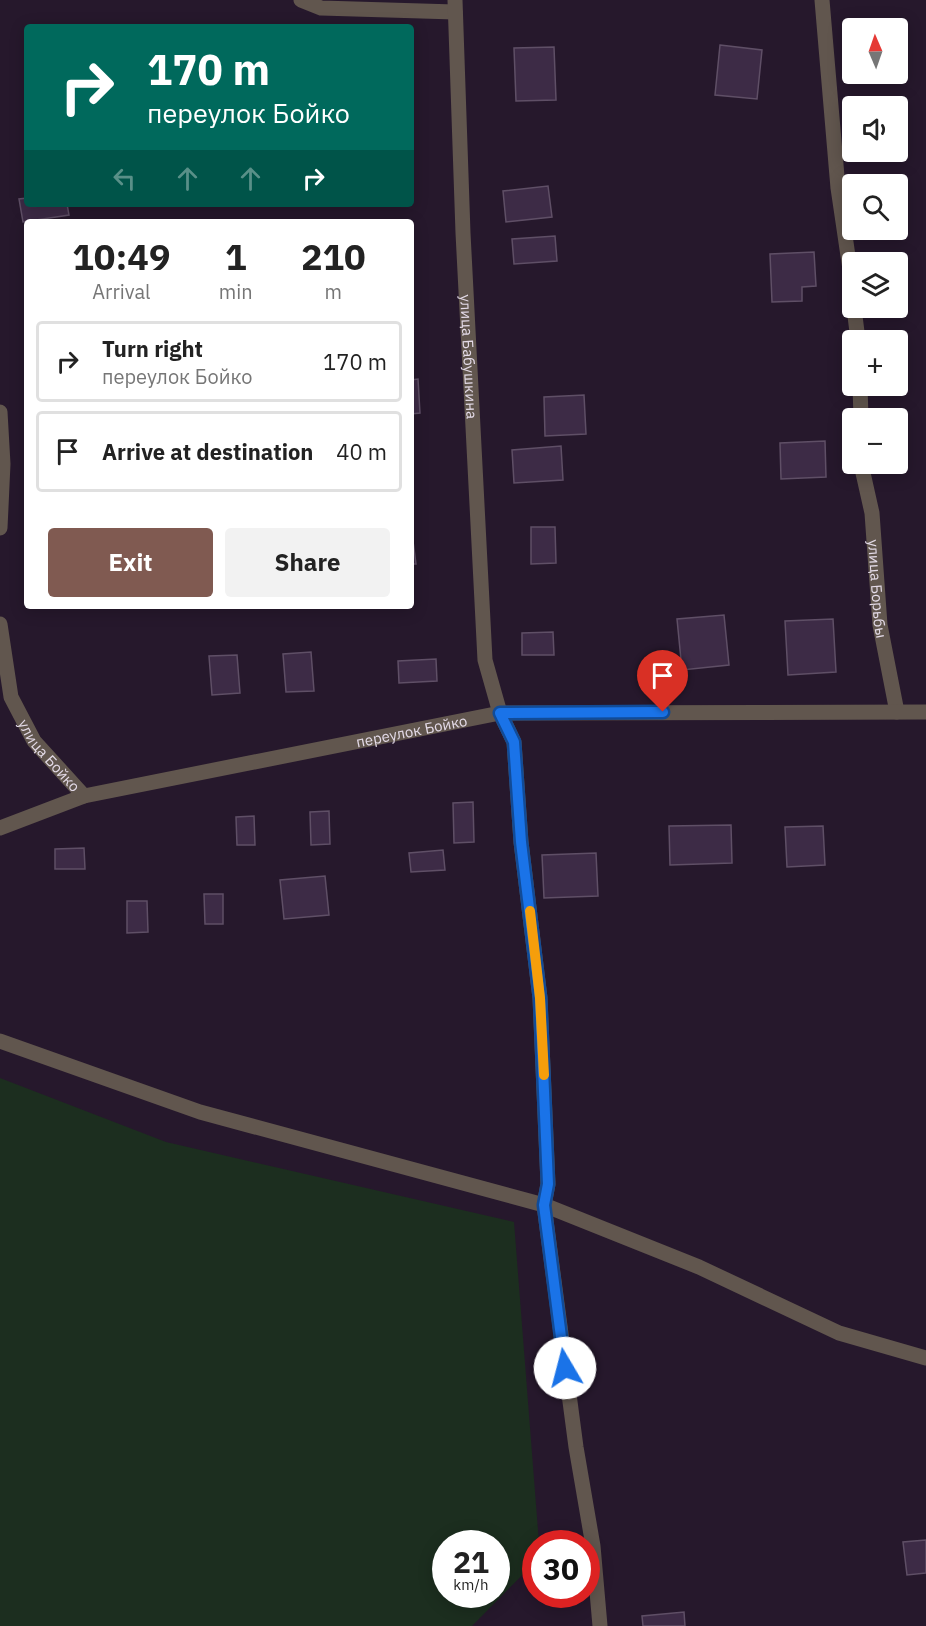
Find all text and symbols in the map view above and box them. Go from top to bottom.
north arrow [842,18,908,84]
map controls [842,18,908,474]
text: 170 m [147,42,270,97]
icon: right [48,48,126,126]
text: переулок Бойко [147,95,350,130]
button: sound [842,96,908,162]
icon: left [108,162,141,195]
icon: ahead [171,162,204,195]
icon: ahead [234,162,267,195]
icon: right [297,162,330,195]
button: search [842,174,908,240]
text: 10:49 [72,233,171,280]
text: 1 [225,233,247,280]
text: 210 [301,233,366,280]
button: layers [842,252,908,318]
text: Arrival [92,278,151,305]
text: min [219,278,253,305]
text: m [325,278,342,305]
street label: улица Бабушкина [457,294,482,419]
button: + [842,330,908,396]
text: Turn right [102,334,203,363]
icon: right [51,345,84,378]
text: 170 m [323,347,387,376]
text: переулок Бойко [102,363,252,390]
button: − [842,408,908,474]
icon: arrive [51,435,84,468]
text: Arrive at destination [102,437,313,466]
text: 40 m [336,437,387,466]
button: Exit [48,528,213,597]
button: Share [225,528,390,597]
street label: улица Борьбы [864,539,892,640]
pin [637,650,688,712]
icon: arrive [646,659,679,692]
street label: переулок Бойко [354,710,469,751]
street label: улица Бойко [15,716,85,795]
position arrow [533,1336,597,1400]
speed limit sign: 30 [522,1530,600,1608]
text: 21 [453,1542,489,1581]
text: km/h [453,1575,489,1594]

